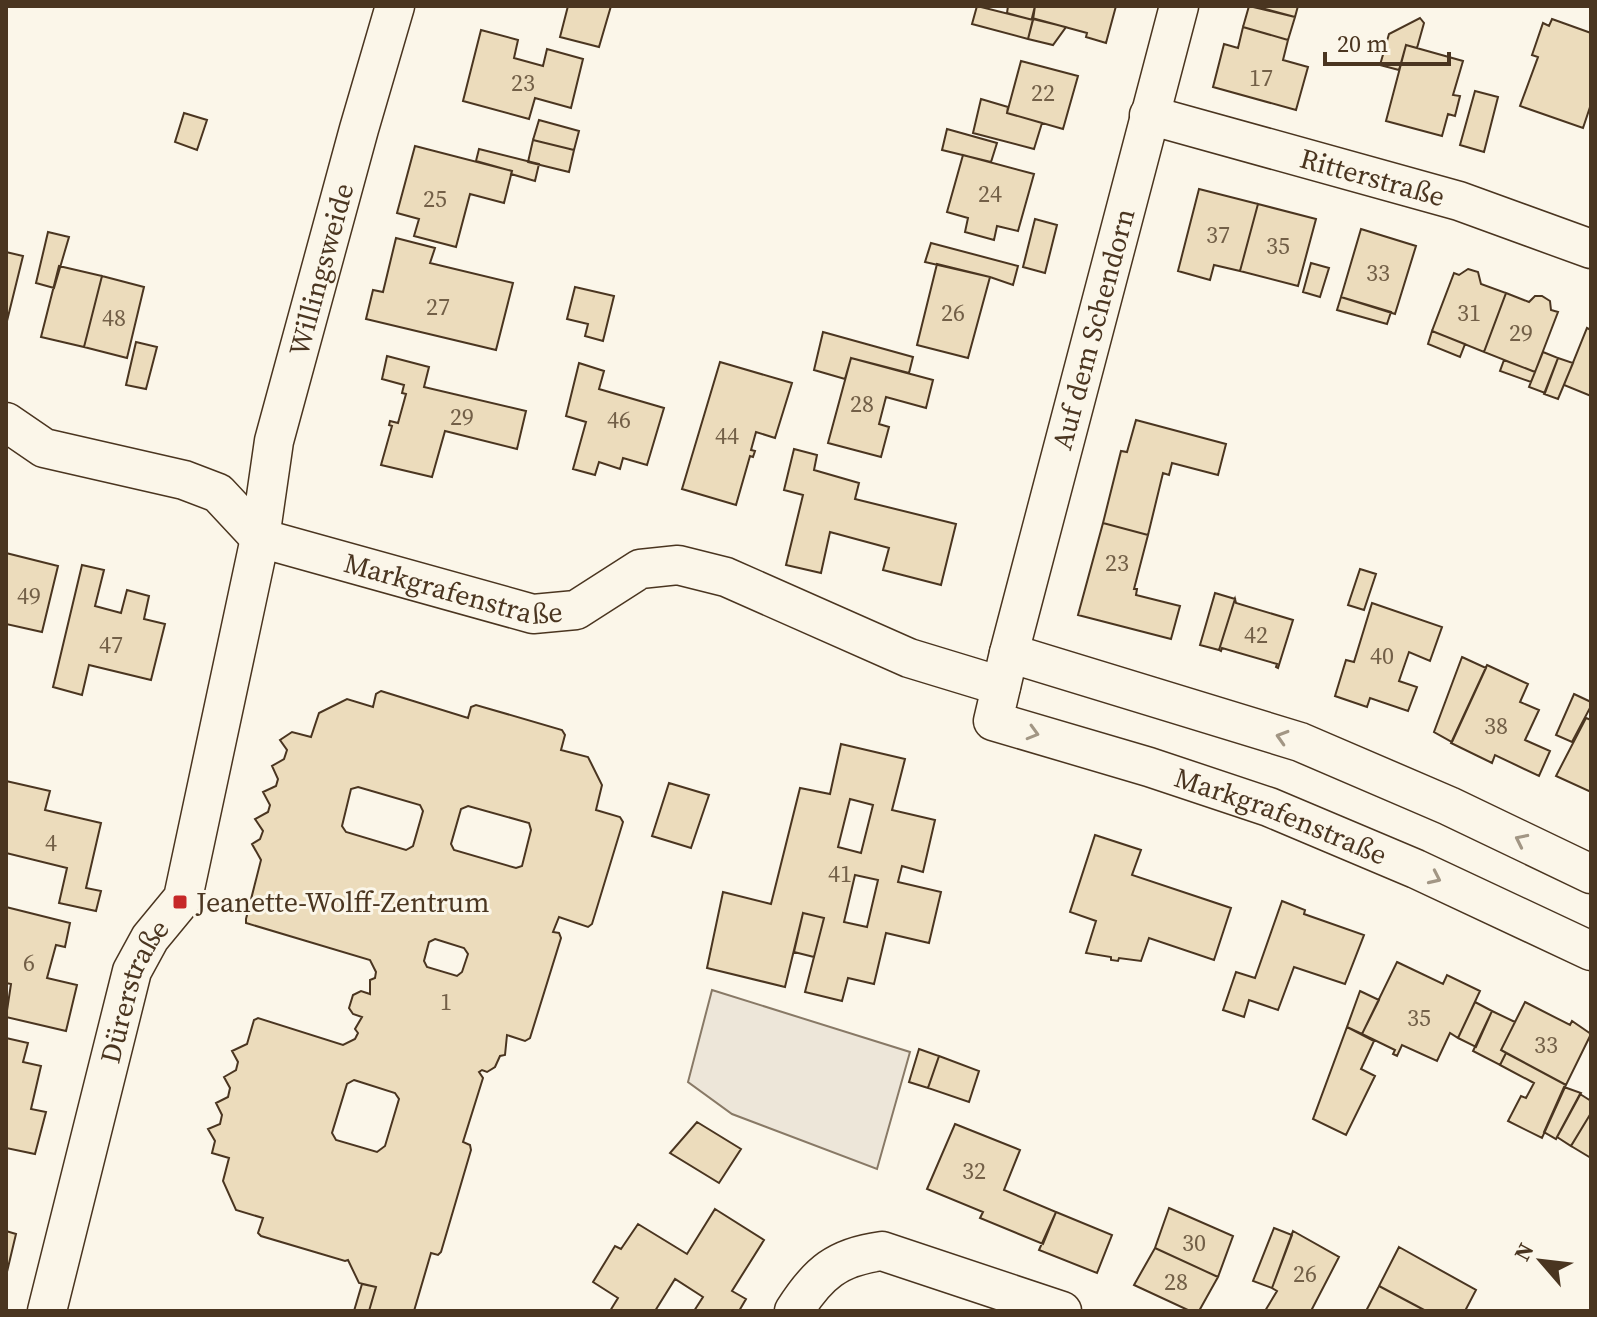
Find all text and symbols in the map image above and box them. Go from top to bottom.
scale bar [1325,16,1449,66]
text: 20 m [1337,27,1388,60]
house number: 17 [1249,61,1273,94]
house number: 23 [511,66,535,99]
house number: 22 [1031,76,1055,109]
street label: Ritterstraße [1296,139,1449,215]
house number: 24 [978,177,1002,210]
street label: Willingsweide [279,179,362,360]
house number: 25 [423,182,447,215]
street label: Auf dem Schendorn [1042,204,1144,454]
house number: 37 [1206,218,1230,251]
house number: 35 [1266,229,1290,262]
house number: 33 [1366,256,1390,289]
house number: 27 [426,290,450,323]
house number: 26 [941,296,965,329]
house number: 31 [1457,296,1481,329]
house number: 48 [102,301,126,334]
house number: 29 [1509,316,1533,349]
house number: 28 [850,387,874,420]
house number: 29 [450,400,474,433]
house number: 46 [607,403,631,436]
house number: 44 [715,419,739,452]
street label: Markgrafenstraße [340,543,564,633]
house number: 23 [1105,546,1129,579]
house number: 49 [17,579,41,612]
house number: 42 [1244,618,1268,651]
house number: 47 [99,628,123,661]
house number: 40 [1370,639,1394,672]
house number: 38 [1484,709,1508,742]
one-way arrow [1026,724,1040,740]
one-way arrow [1276,730,1290,746]
street label: Markgrafenstraße [1170,758,1393,874]
house number: 4 [45,826,57,859]
one-way arrow [1514,834,1529,850]
house number: 41 [828,857,852,890]
one-way arrow [1427,868,1442,884]
place label: Jeanette-Wolff-Zentrum [195,883,489,921]
marker: Jeanette-Wolff-Zentrum [171,893,189,911]
street label: Dürerstraße [91,911,177,1067]
house number: 6 [23,946,35,979]
house number: 1 [440,985,452,1018]
house number: 35 [1407,1001,1431,1034]
house number: 33 [1534,1028,1558,1061]
house number: 32 [962,1154,986,1187]
north arrow [1501,1221,1581,1301]
house number: 30 [1182,1226,1206,1259]
text: N [1506,1237,1540,1266]
house number: 26 [1293,1257,1317,1290]
house number: 28 [1164,1265,1188,1298]

